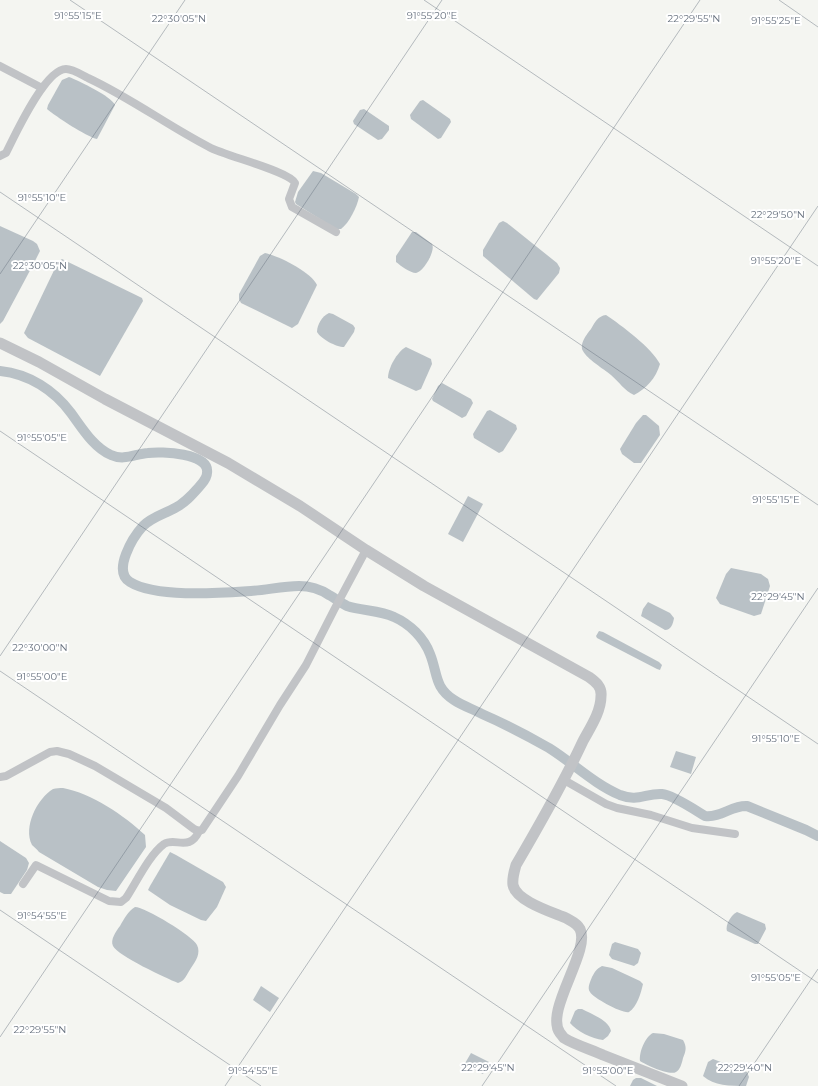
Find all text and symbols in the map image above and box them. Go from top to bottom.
text: 91°55'15"E [54,9,102,22]
text: 91°55'20"E [407,9,457,22]
text: 22°30'05"N [152,12,206,25]
text: 22°29'55"N [668,12,720,25]
text: 91°55'25"E [751,14,801,27]
text: 91°55'10"E [18,191,67,204]
text: 22°29'50"N [751,208,805,221]
text: 91°55'20"E [751,254,801,267]
text: 22°30'05"N [13,259,67,272]
text: 91°55'05"E [17,431,67,444]
text: 91°55'15"E [752,493,800,506]
text: 22°29'45"N [751,590,805,603]
text: 22°30'00"N [12,641,68,654]
text: 91°55'00"E [16,670,68,683]
text: 91°55'10"E [752,732,801,745]
text: 91°54'55"E [17,909,67,922]
text: 91°55'05"E [751,971,801,984]
text: 22°29'55"N [14,1023,66,1036]
text: 22°29'45"N [461,1061,515,1074]
text: 22°29'40"N [718,1061,772,1074]
text: 91°54'55"E [228,1064,278,1077]
text: 91°55'00"E [582,1064,634,1077]

